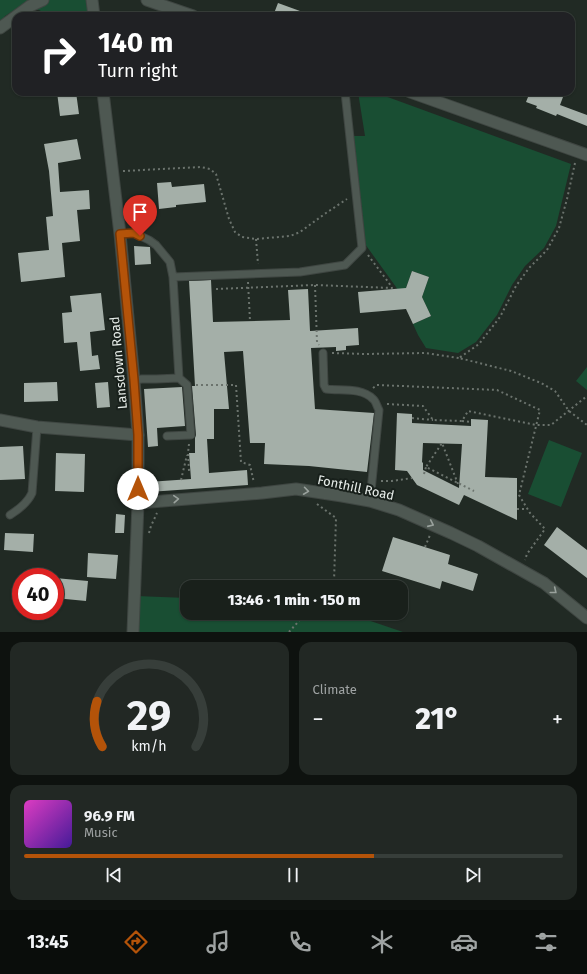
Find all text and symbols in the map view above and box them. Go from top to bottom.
text: 140 m [98,26,174,59]
icon: right [32,28,84,80]
text: Turn right [98,60,178,82]
pin [123,195,157,236]
icon: arrive [129,201,151,223]
street label: Lansdown Road [107,316,130,410]
position arrow [117,468,159,510]
street label: Fonthill Road [316,472,396,503]
one-way arrow [303,486,309,495]
one-way arrow [173,495,179,504]
one-way arrow [426,519,434,527]
speed limit sign: 40 [12,568,64,620]
one-way arrow [549,586,556,593]
text: 13:46 · 1 min · 150 m [228,591,360,609]
text: Climate [313,682,357,697]
text: 29 [127,690,171,740]
text: 21° [415,701,460,737]
text: − [313,706,324,733]
text: + [552,706,563,733]
text: km/h [132,737,167,754]
text: 96.9 FM [84,807,135,825]
text: Music [84,825,118,840]
icon: previous [103,864,125,886]
icon: pause [282,864,304,886]
icon: next [462,864,484,886]
icon: directions [122,928,150,956]
icon: music [204,928,232,956]
icon: phone [286,928,314,956]
icon: climate [368,928,396,956]
icon: car [450,928,478,956]
icon: filters [532,928,560,956]
text: 13:45 [27,931,69,953]

